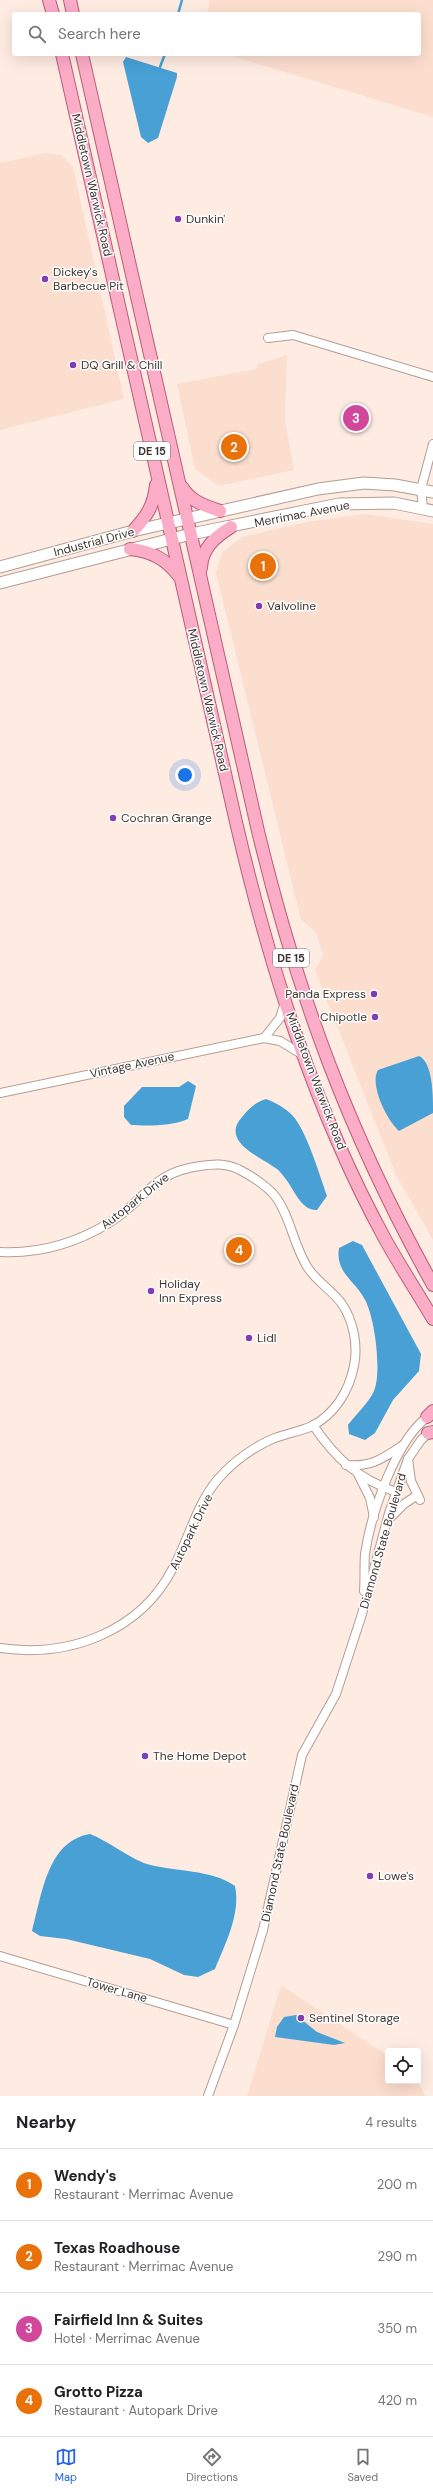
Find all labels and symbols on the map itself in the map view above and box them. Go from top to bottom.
street label: Middletown Warwick Road [68,112,116,258]
place label: Dunkin' [186,211,225,227]
marker: Dunkin' [173,214,183,224]
place label: Dickey's Barbecue Pit [53,264,124,294]
marker: Dickey's Barbecue Pit [40,274,50,284]
place label: DQ Grill & Chill [81,357,162,373]
marker: DQ Grill & Chill [68,360,78,370]
pin: 3 [343,403,369,433]
pin: 2 [221,432,247,462]
road number: DE 15 [134,442,170,460]
street label: Merrimac Avenue [253,497,351,531]
street label: Industrial Drive [52,524,136,560]
pin: 1 [250,551,276,581]
place label: Valvoline [267,598,316,614]
marker: Valvoline [254,601,264,611]
street label: Middletown Warwick Road [184,627,232,773]
your location [175,765,195,785]
place label: Cochran Grange [121,810,212,826]
marker: Cochran Grange [108,813,118,823]
road number: DE 15 [273,949,309,967]
place label: Panda Express [285,986,366,1002]
marker: Panda Express [369,989,379,999]
place label: Chipotle [320,1009,367,1025]
street label: Middletown Warwick Road [282,1010,350,1152]
marker: Chipotle [370,1012,380,1022]
street label: Vintage Avenue [88,1048,176,1082]
street label: Autopark Drive [98,1169,173,1233]
pin: 4 [226,1235,252,1265]
place label: Holiday Inn Express [159,1276,222,1306]
marker: Holiday Inn Express [146,1286,156,1296]
place label: Lidl [257,1330,276,1346]
marker: Lidl [244,1333,254,1343]
street label: Diamond State Boulevard [356,1471,410,1611]
street label: Autopark Drive [166,1491,216,1573]
place label: The Home Depot [153,1748,247,1764]
marker: The Home Depot [140,1751,150,1761]
street label: Diamond State Boulevard [258,1783,302,1923]
place label: Lowe's [378,1868,414,1884]
marker: Lowe's [365,1871,375,1881]
street label: Tower Lane [85,1974,149,2006]
place label: Sentinel Storage [309,2010,400,2026]
marker: Sentinel Storage [296,2013,306,2023]

